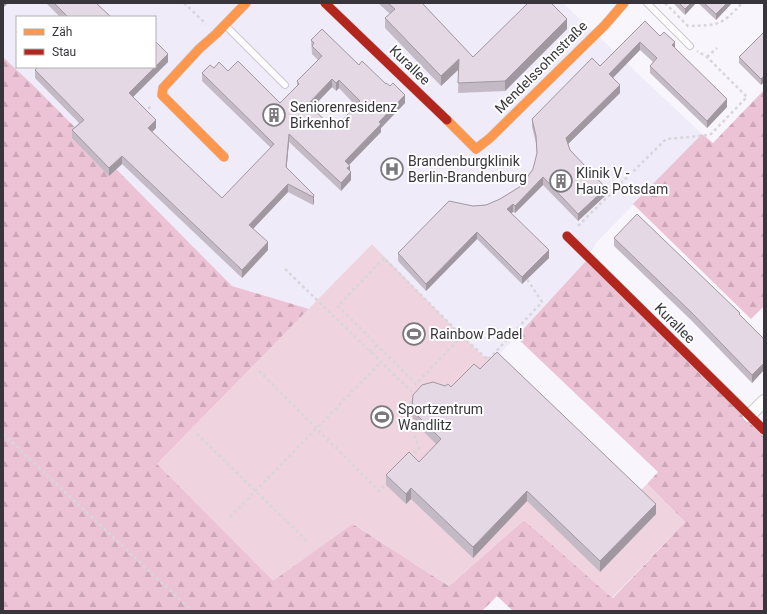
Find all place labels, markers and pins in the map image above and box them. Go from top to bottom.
place label: Seniorenresidenz Birkenhof [290,99,397,131]
building icon: Seniorenresidenz Birkenhof [261,102,287,128]
place label: Brandenburgklinik Berlin-Brandenburg [408,153,527,185]
hospital icon: Brandenburgklinik Berlin-Brandenburg [379,156,405,182]
place label: Klinik V - Haus Potsdam [576,165,668,197]
building icon: Klinik V - Haus Potsdam [548,168,574,194]
sports icon: Rainbow Padel [401,321,427,347]
place label: Rainbow Padel [430,326,522,342]
place label: Sportzentrum Wandlitz [398,401,483,433]
sports icon: Sportzentrum Wandlitz [369,404,395,430]

